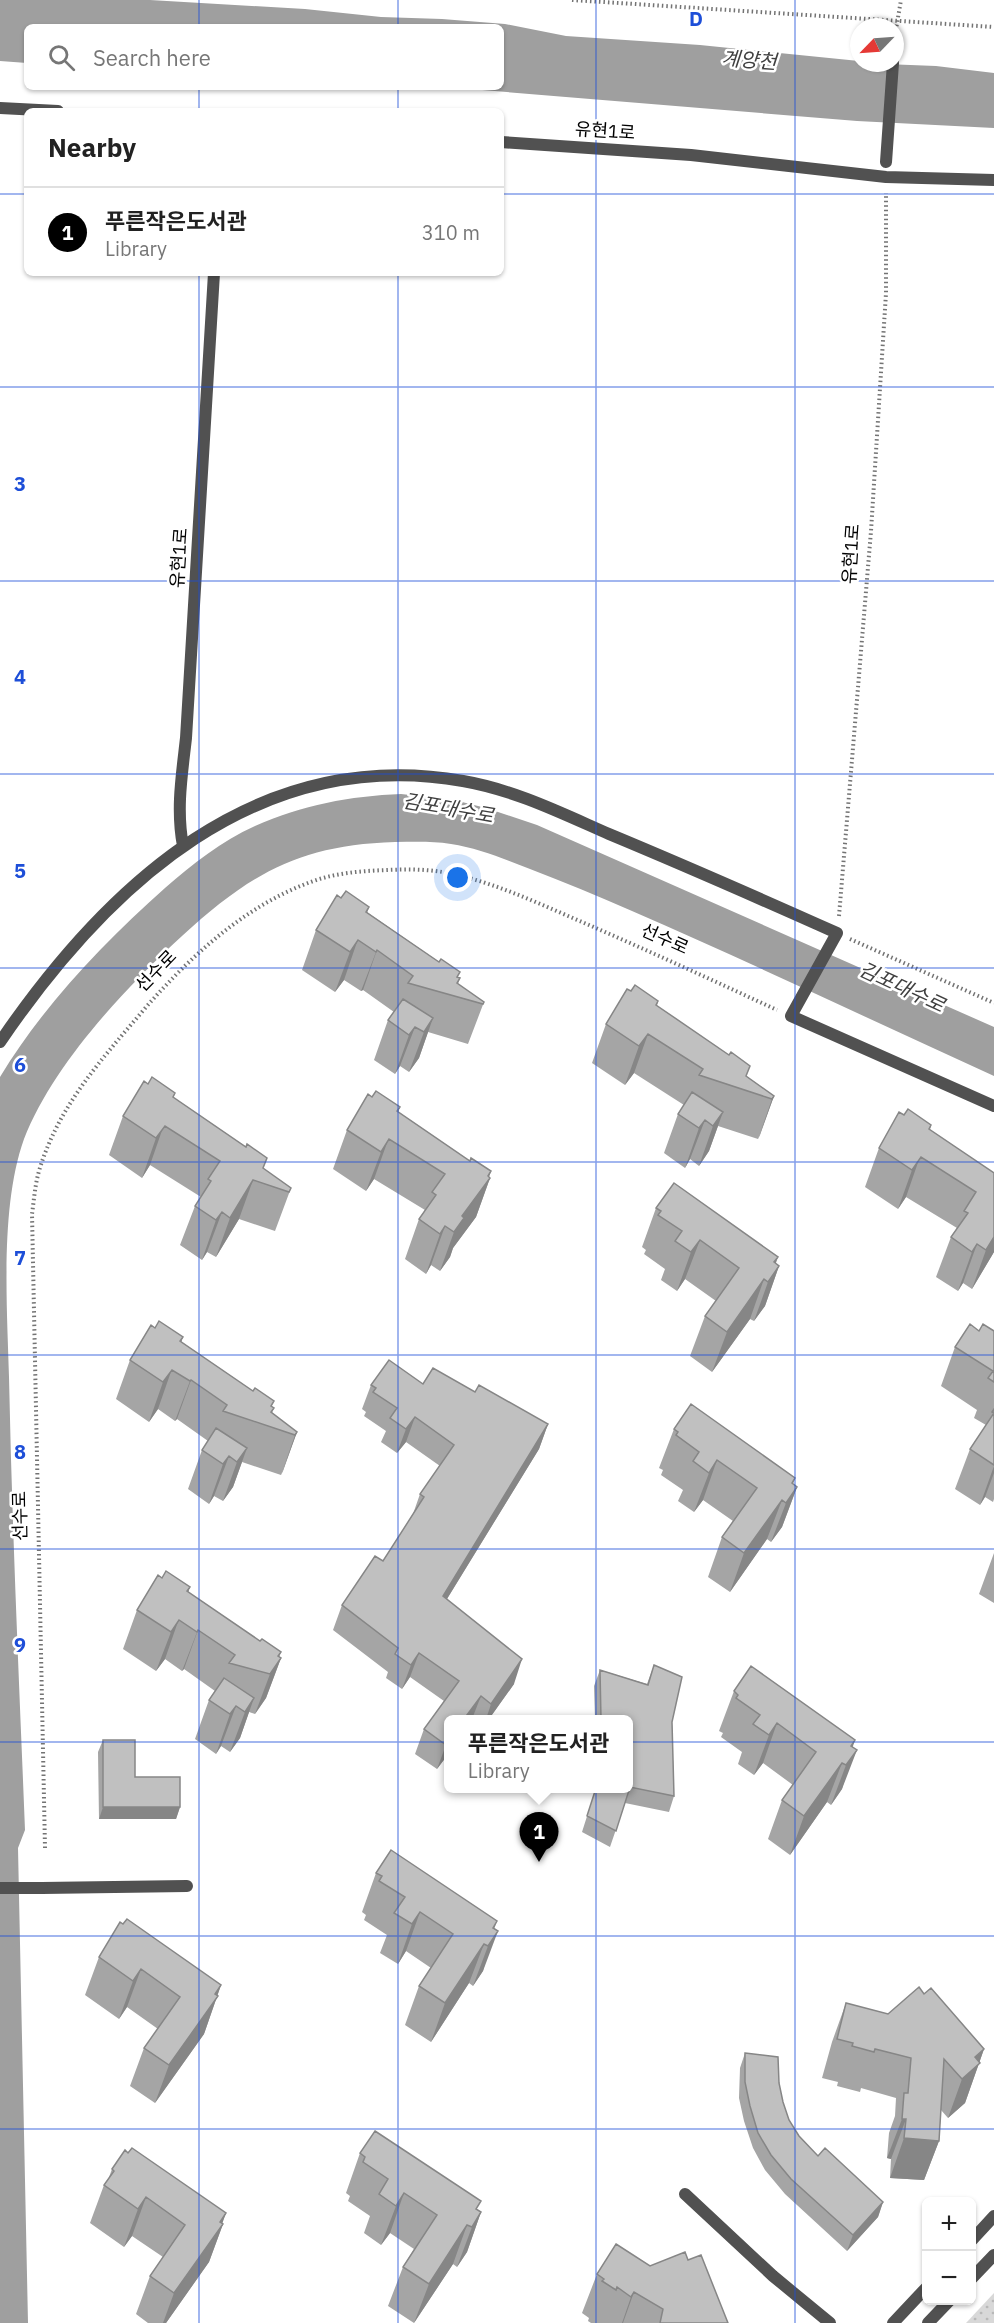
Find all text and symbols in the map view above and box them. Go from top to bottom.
text: D [689,5,703,32]
north arrow [850,18,904,72]
search box [24,24,504,90]
icon: search [45,41,78,74]
text: Search here [93,43,211,72]
water label: 계양천 [721,44,780,75]
street label: 유현1로 [574,117,636,144]
text: Nearby [48,130,136,164]
text: 푸른작은도서관 [105,206,247,235]
text: 1 [62,219,74,246]
text: 310 m [422,219,480,246]
text: Library [105,235,167,262]
text: 3 [14,470,26,497]
street label: 유현1로 [837,523,864,585]
street label: 유현1로 [165,527,192,589]
text: 4 [14,663,26,690]
water label: 김포대수로 [400,786,497,829]
text: 5 [14,857,26,884]
your location [443,863,472,892]
street label: 선수로 [638,918,693,959]
street label: 선수로 [130,945,181,997]
water label: 김포대수로 [855,955,951,1019]
text: 6 [14,1051,26,1078]
text: 7 [14,1244,26,1271]
text: 8 [14,1438,26,1465]
street label: 선수로 [8,1491,31,1541]
text: 9 [14,1631,26,1658]
popup [444,1715,633,1793]
text: 푸른작은도서관 [468,1728,609,1757]
text: Library [468,1757,530,1784]
pin: 1 [520,1812,558,1862]
map controls [922,2197,976,2305]
button: + [922,2197,976,2251]
button: − [922,2251,976,2305]

